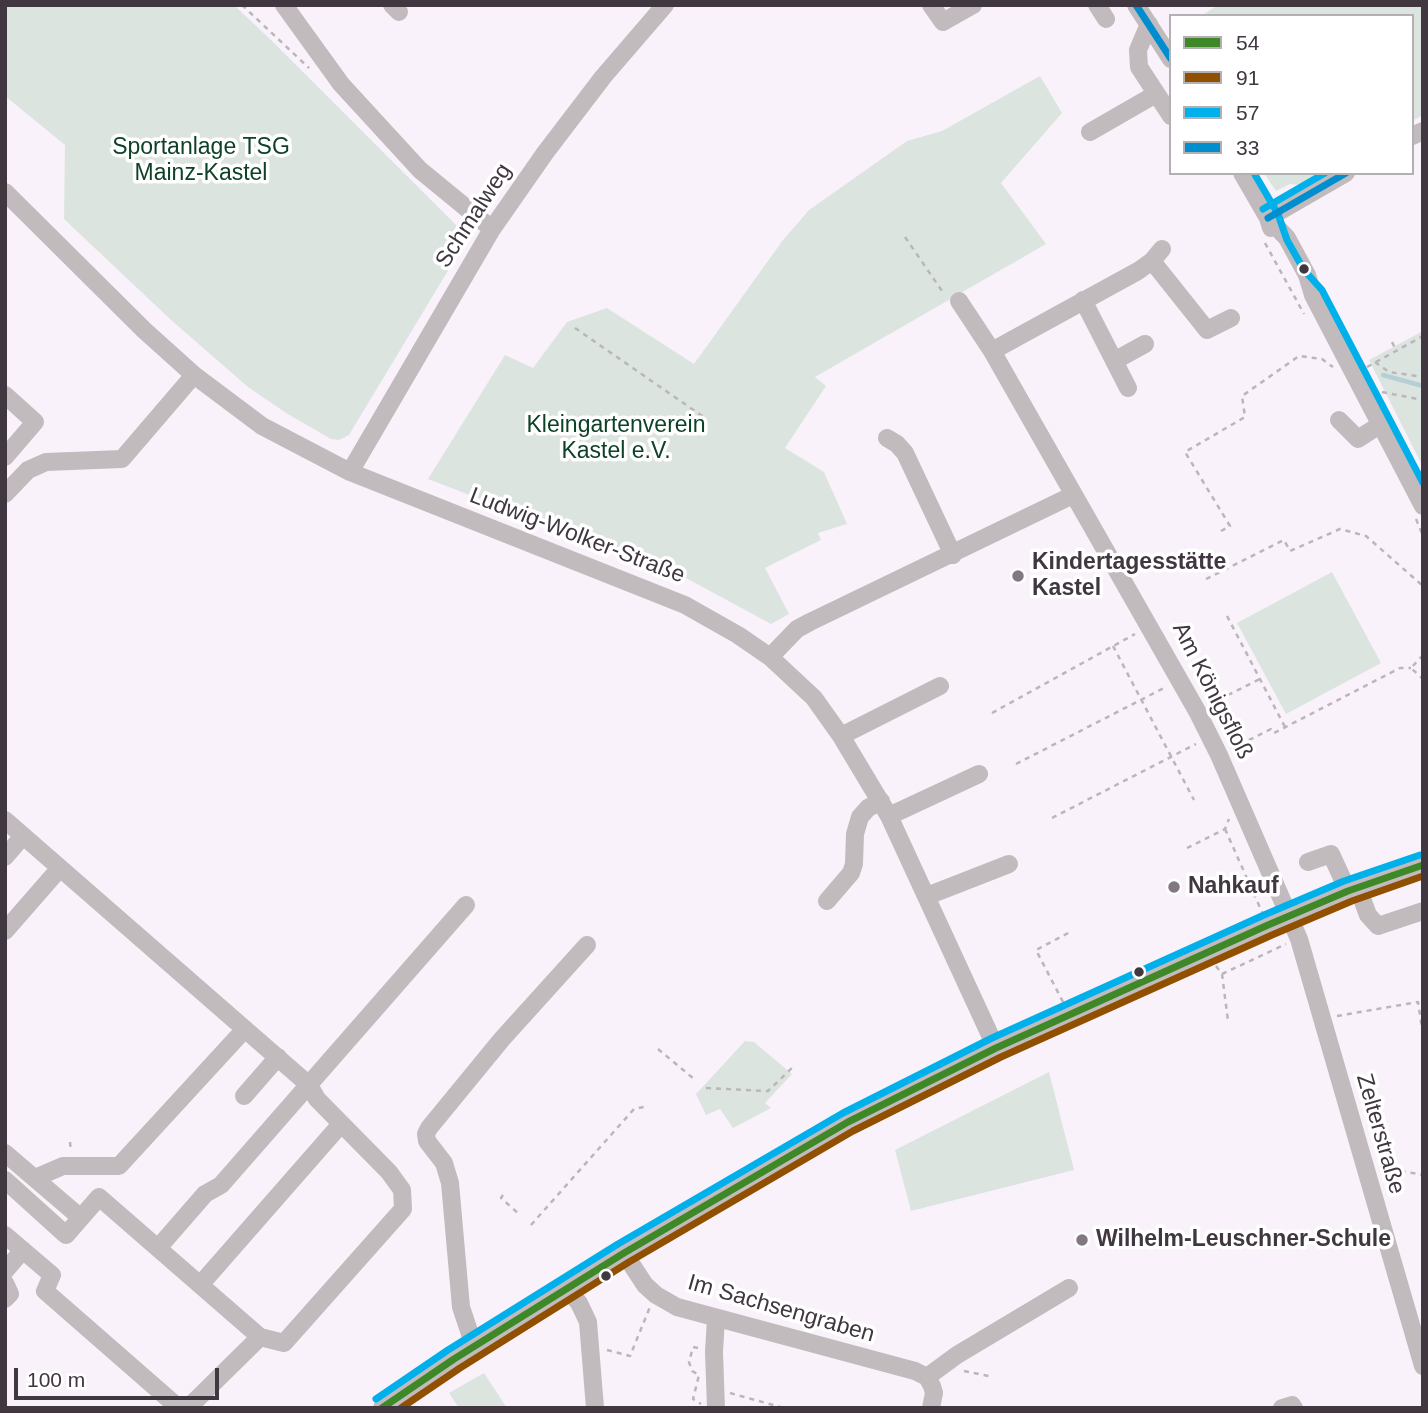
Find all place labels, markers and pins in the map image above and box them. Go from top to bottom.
unlabelled marker [1297,262,1311,276]
place label: Kindertagesstätte Kastel [1032,549,1226,603]
marker: Kindertagesstätte Kastel [1010,568,1026,584]
place label: Nahkauf [1188,873,1279,901]
marker: Nahkauf [1166,879,1182,895]
unlabelled marker [1132,965,1146,979]
place label: Wilhelm-Leuschner-Schule [1096,1226,1391,1254]
marker: Wilhelm-Leuschner-Schule [1074,1232,1090,1248]
unlabelled marker [599,1269,613,1283]

